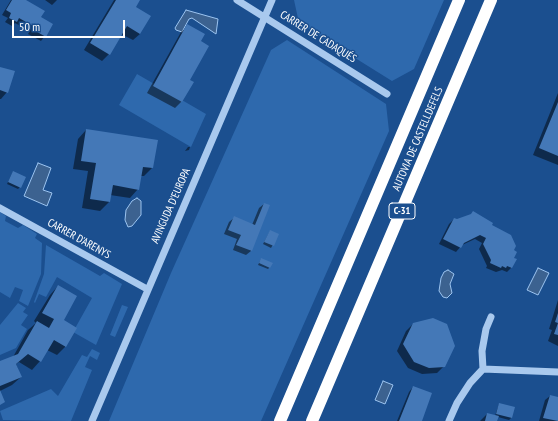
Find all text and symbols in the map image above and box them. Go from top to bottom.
street label: CARRER DE CADAQUÉS [277,8,359,66]
scale bar [14,12,127,38]
text: 50 m [19,19,40,34]
street label: AUTOVIA DE CASTELLDEFELS [390,85,446,193]
street label: AVINGUDA D'EUROPA [148,166,194,246]
road number: C-31 [389,203,415,219]
street label: CARRER D'ARENYS [45,216,113,262]

